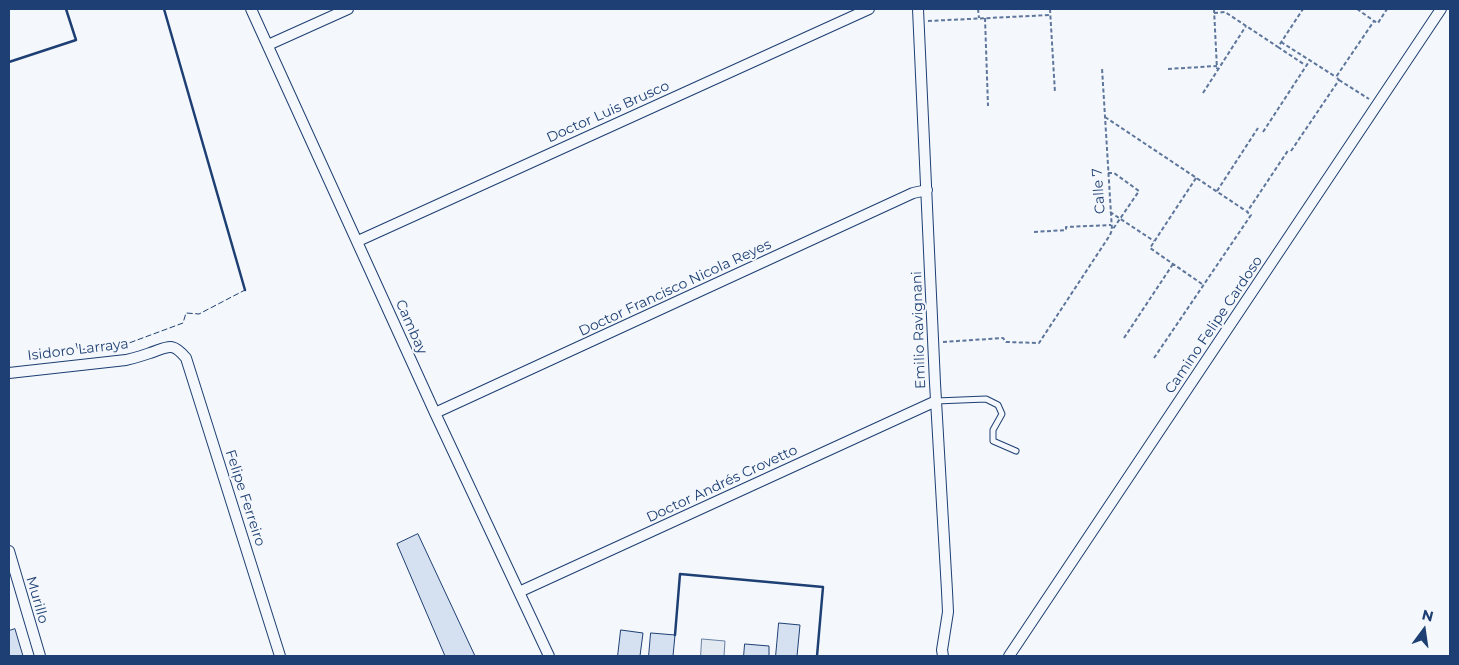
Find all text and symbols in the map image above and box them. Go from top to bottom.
street label: Doctor Luis Brusco [544,77,672,147]
street label: Calle 7 [1089,167,1109,215]
street label: Doctor Francisco Nicola Reyes [576,236,774,340]
street label: Camino Felipe Cardoso [1162,253,1266,397]
street label: Emilio Ravignani [909,271,929,389]
street label: Cambay [392,297,430,357]
street label: Isidoro Larraya [27,335,129,365]
street label: Doctor Andrés Crovetto [644,442,800,526]
street label: Felipe Ferreiro [221,448,269,548]
street label: Murillo [22,574,52,626]
north arrow [1399,605,1449,655]
text: N [1420,605,1435,626]

